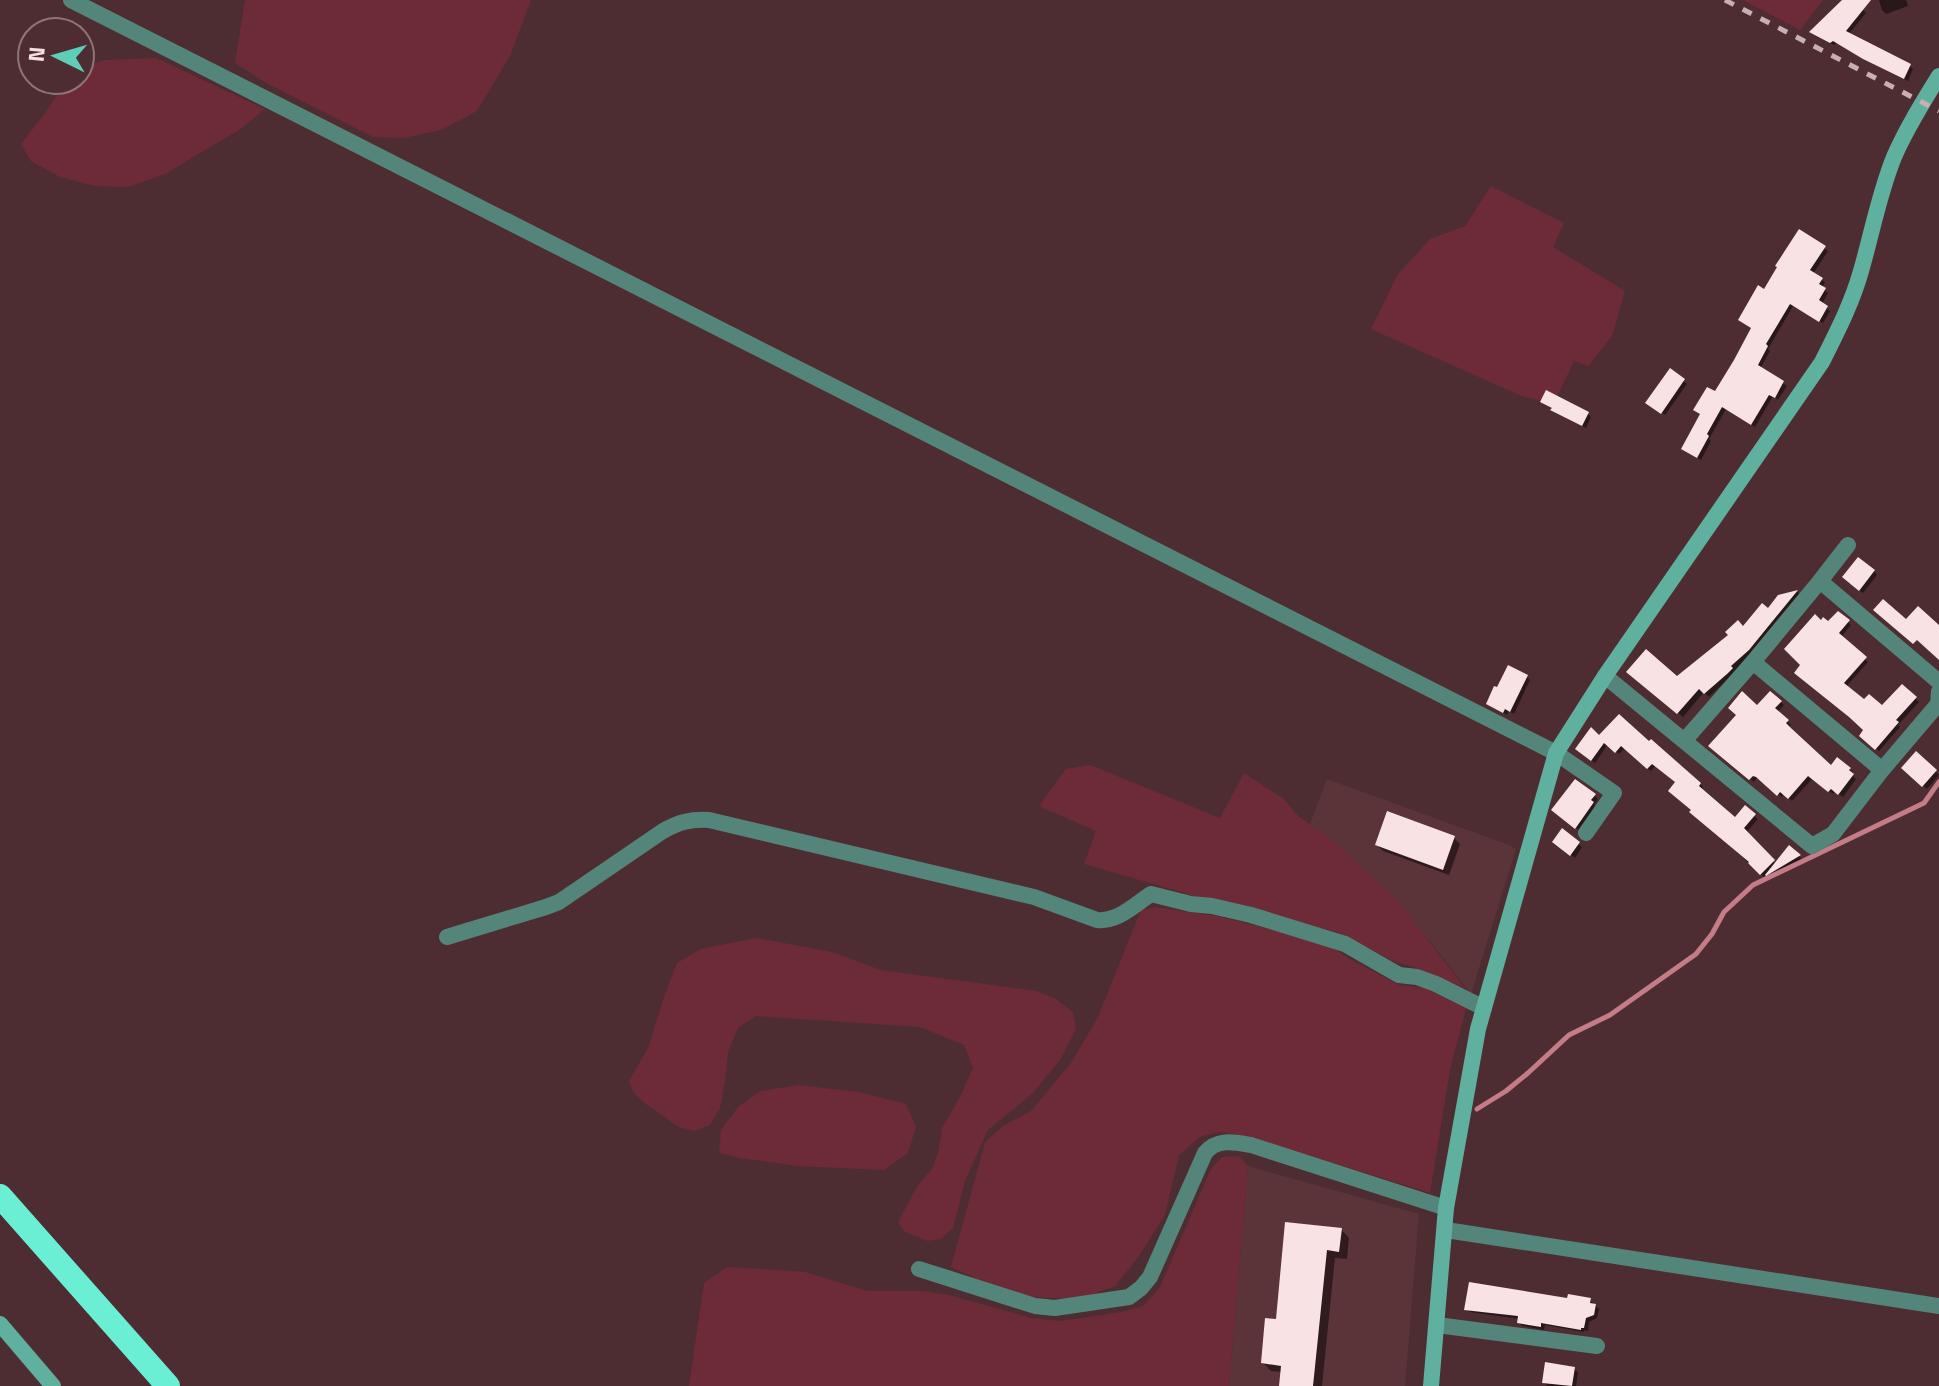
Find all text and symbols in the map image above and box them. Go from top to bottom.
north arrow [16,16,96,96]
text: N [18,45,54,63]

